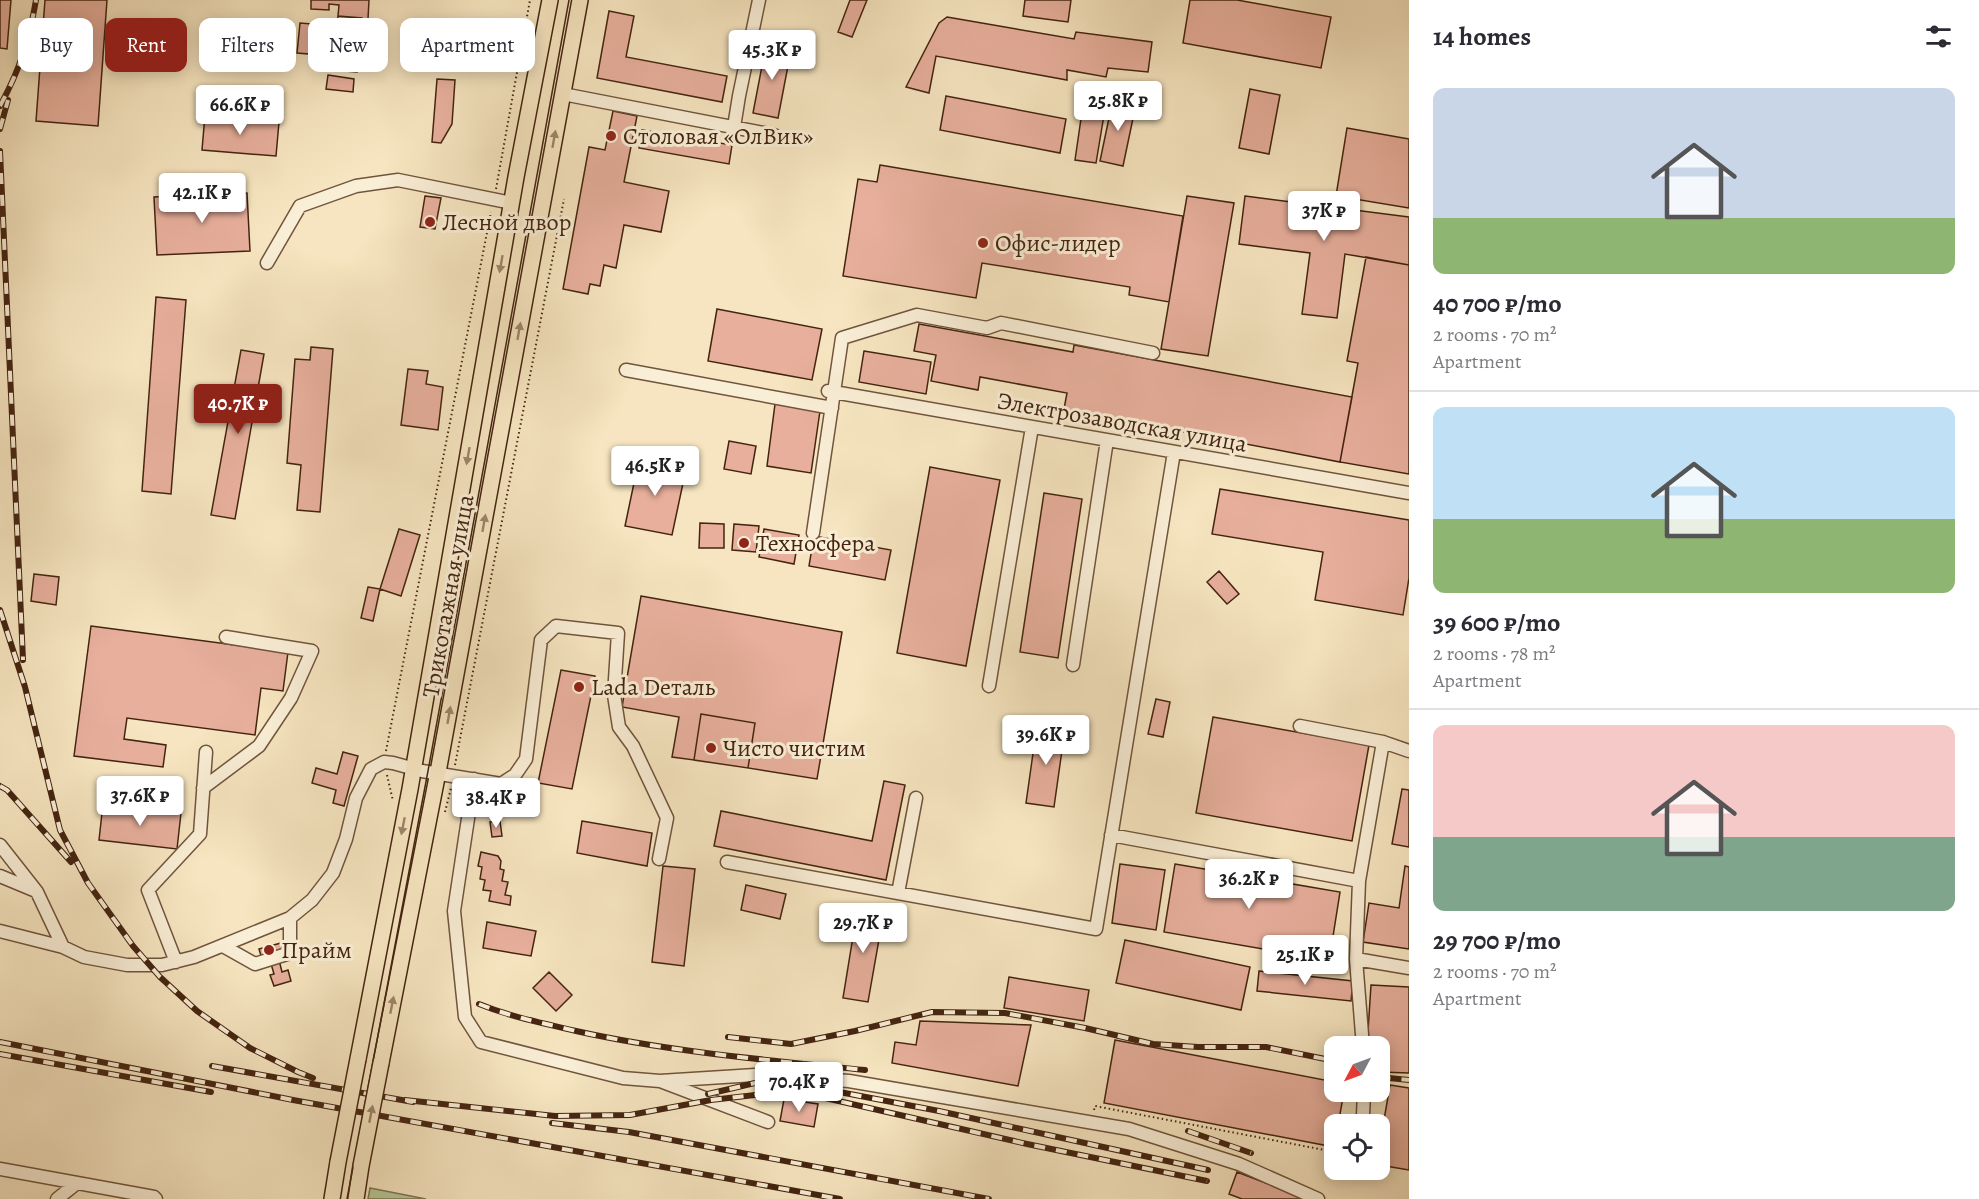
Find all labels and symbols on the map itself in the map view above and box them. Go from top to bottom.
pin: 45.3K ₽ [717,30,827,81]
pin: 25.8K ₽ [1063,81,1173,132]
pin: 66.6K ₽ [185,85,295,136]
place label: Столовая «ОлВик» [623,120,813,152]
marker: Столовая «ОлВик» [604,129,618,143]
one-way arrow [550,130,559,149]
pin: 42.1K ₽ [147,173,257,224]
pin: 37K ₽ [1282,191,1366,242]
place label: Лесной двор [442,206,571,238]
marker: Лесной двор [423,215,437,229]
place label: Офис-лидер [995,227,1121,259]
marker: Офис-лидер [976,236,990,250]
one-way arrow [496,255,505,274]
one-way arrow [515,322,524,341]
pin: 40.7K ₽ [183,384,293,435]
street label: Электрозаводская улица [994,384,1250,460]
pin: 46.5K ₽ [600,446,710,497]
one-way arrow [463,447,472,466]
street label: Трикотажная улица [414,492,482,700]
one-way arrow [480,513,489,532]
place label: Техносфера [756,527,875,559]
marker: Техносфера [737,536,751,550]
place label: Lada Dеталь [591,671,716,703]
marker: Lada Dеталь [572,680,586,694]
one-way arrow [445,705,454,724]
pin: 39.6K ₽ [991,715,1101,766]
place label: Чисто чистим [723,732,866,764]
marker: Чисто чистим [704,741,718,755]
pin: 37.6K ₽ [85,776,195,827]
pin: 38.4K ₽ [441,778,551,829]
one-way arrow [398,817,407,836]
pin: 36.2K ₽ [1194,859,1304,910]
pin: 29.7K ₽ [808,903,918,954]
place label: Прайм [281,934,352,966]
pin: 25.1K ₽ [1250,935,1360,986]
marker: Прайм [262,943,276,957]
one-way arrow [388,995,397,1014]
north arrow [1324,1036,1390,1102]
pin: 70.4K ₽ [744,1062,854,1113]
one-way arrow [367,1105,376,1124]

